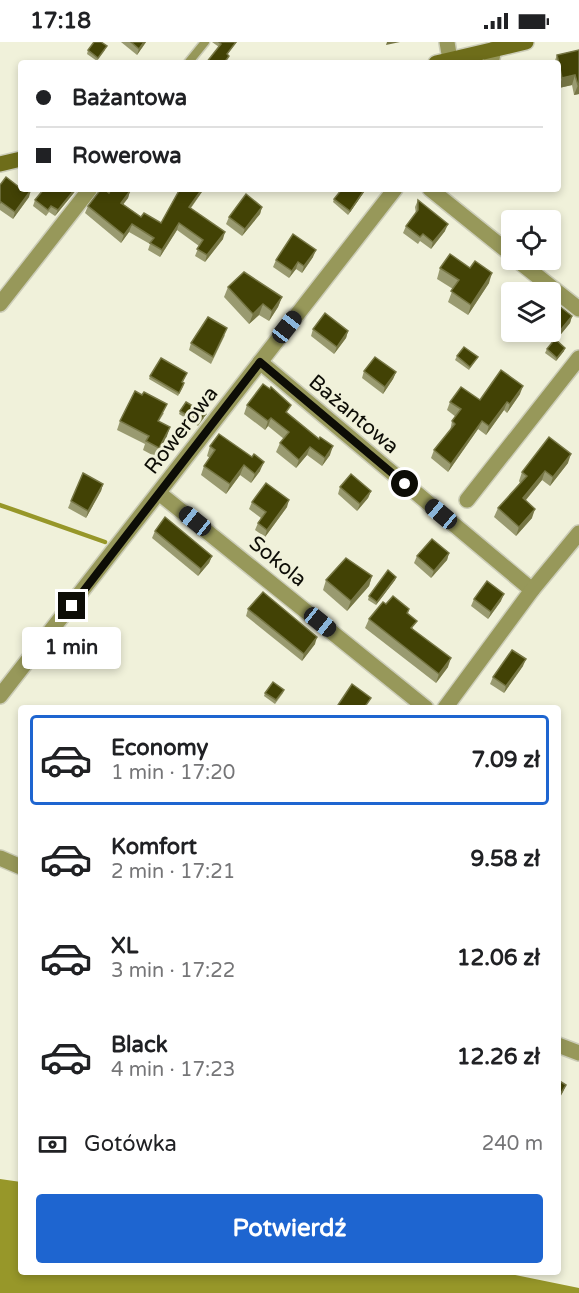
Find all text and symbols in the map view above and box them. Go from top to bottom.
text: 17:18 [30,8,91,34]
text: Bażantowa [72,85,187,111]
text: Rowerowa [72,143,182,169]
map controls [501,210,561,342]
button: locate [501,210,561,270]
button: layers [501,282,561,342]
car [269,307,305,347]
street label: Bażantowa [304,369,404,459]
street label: Rowerowa [139,381,223,479]
route start [391,470,418,497]
car [421,496,461,532]
car [175,503,215,539]
street label: Sokola [244,531,311,592]
route end [58,592,85,619]
car [300,604,340,640]
callout: 1 min [22,627,122,669]
text: 1 min [45,636,98,660]
icon: car [39,733,93,787]
text: Economy [111,735,208,761]
text: 7.09 zł [472,747,540,773]
text: 1 min · 17:20 [111,761,235,785]
icon: car [39,832,93,886]
text: Komfort [111,834,197,860]
text: 9.58 zł [470,846,540,872]
text: 2 min · 17:21 [111,860,235,884]
icon: car [39,931,93,985]
text: XL [111,933,138,959]
text: 12.06 zł [457,945,540,971]
text: 3 min · 17:22 [111,959,235,983]
icon: car [39,1030,93,1084]
text: Black [111,1032,168,1058]
text: 12.26 zł [457,1044,540,1070]
text: 4 min · 17:23 [111,1058,235,1082]
icon: cash [36,1128,69,1161]
text: Gotówka [84,1131,177,1157]
text: 240 m [482,1132,543,1156]
button: Potwierdź [36,1194,543,1263]

